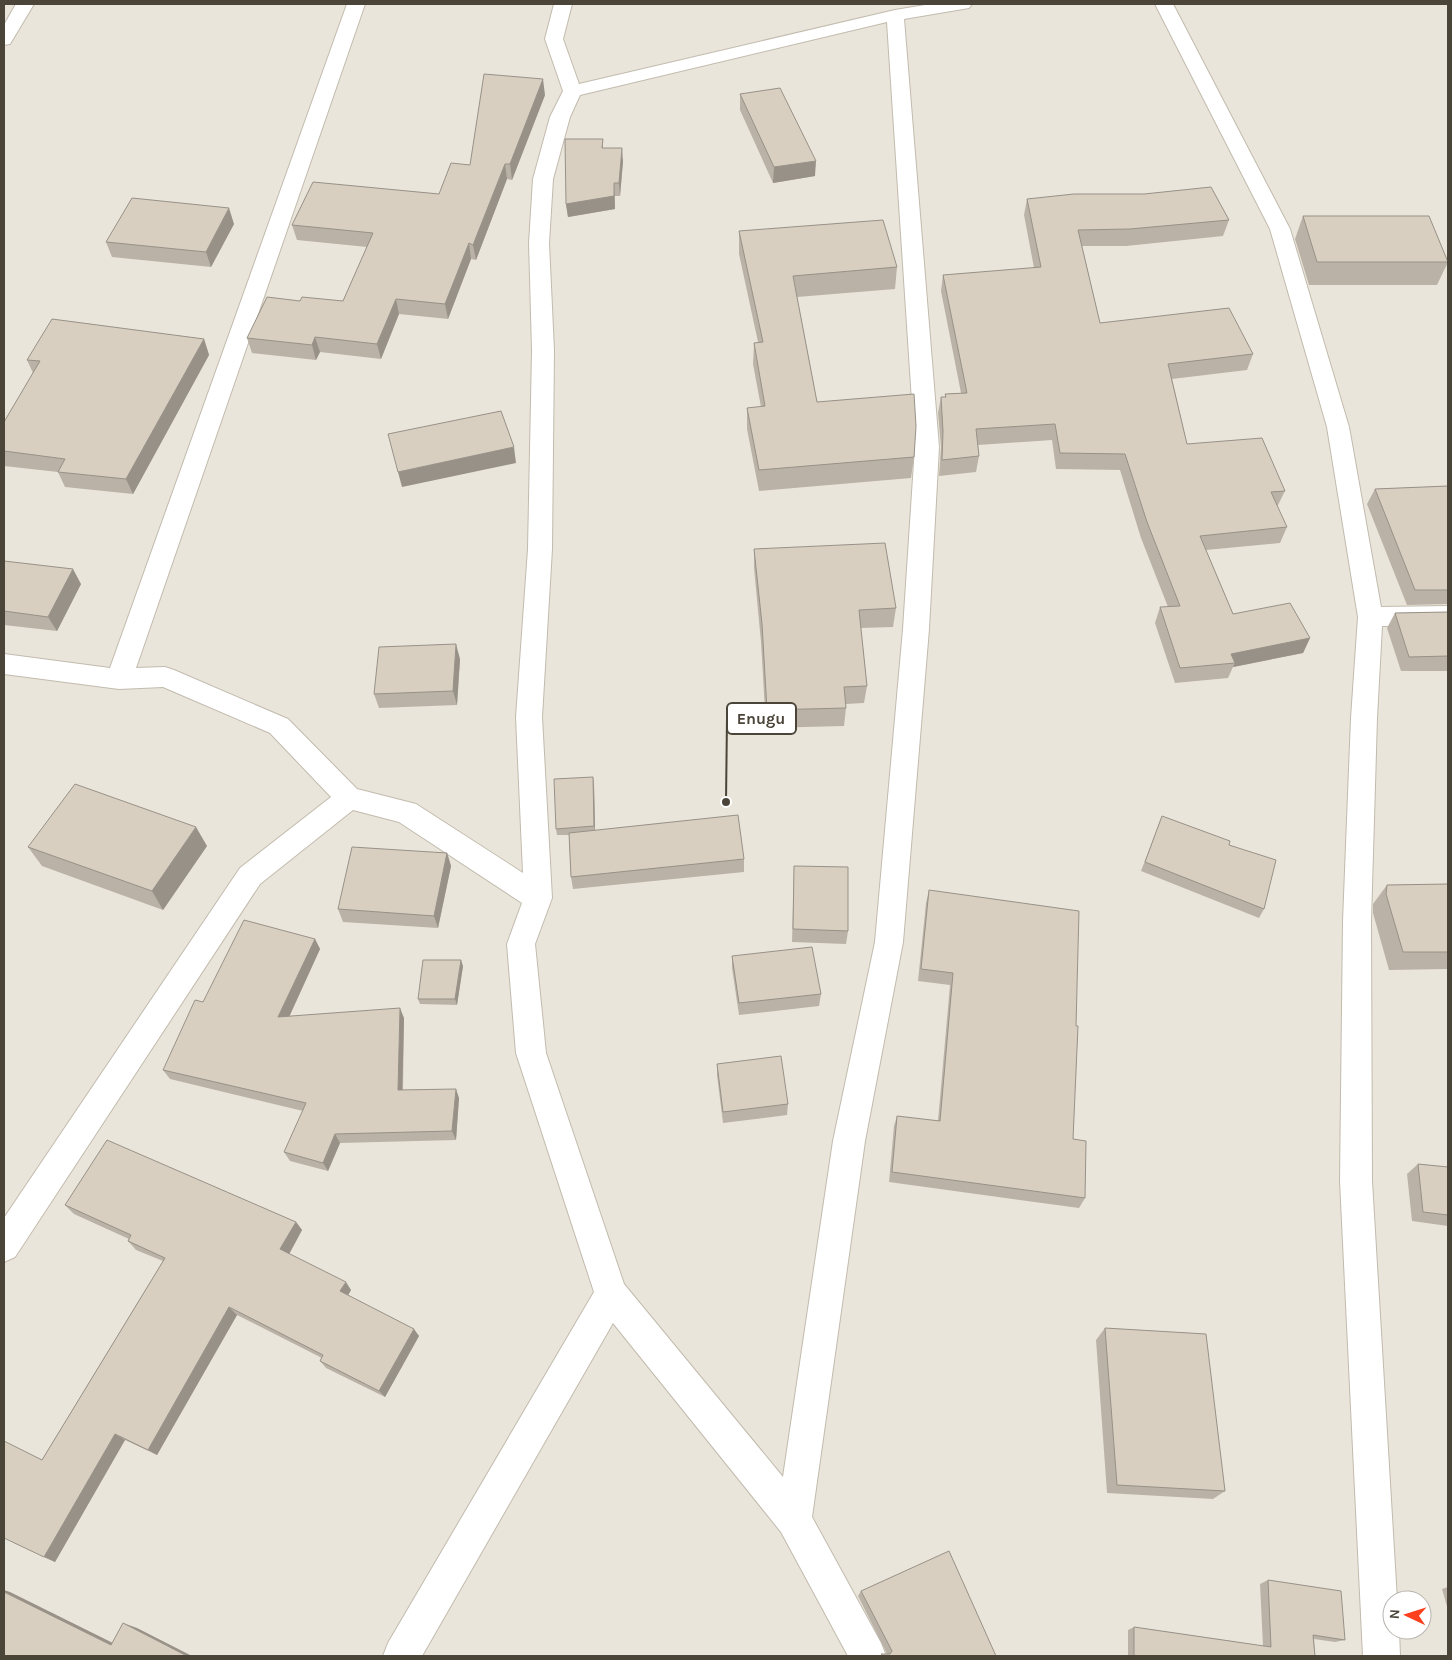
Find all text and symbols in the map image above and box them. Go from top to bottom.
callout: Enugu [727,703,796,734]
text: Enugu [737,709,785,728]
north arrow [1382,1590,1432,1640]
text: N [1386,1609,1403,1620]

